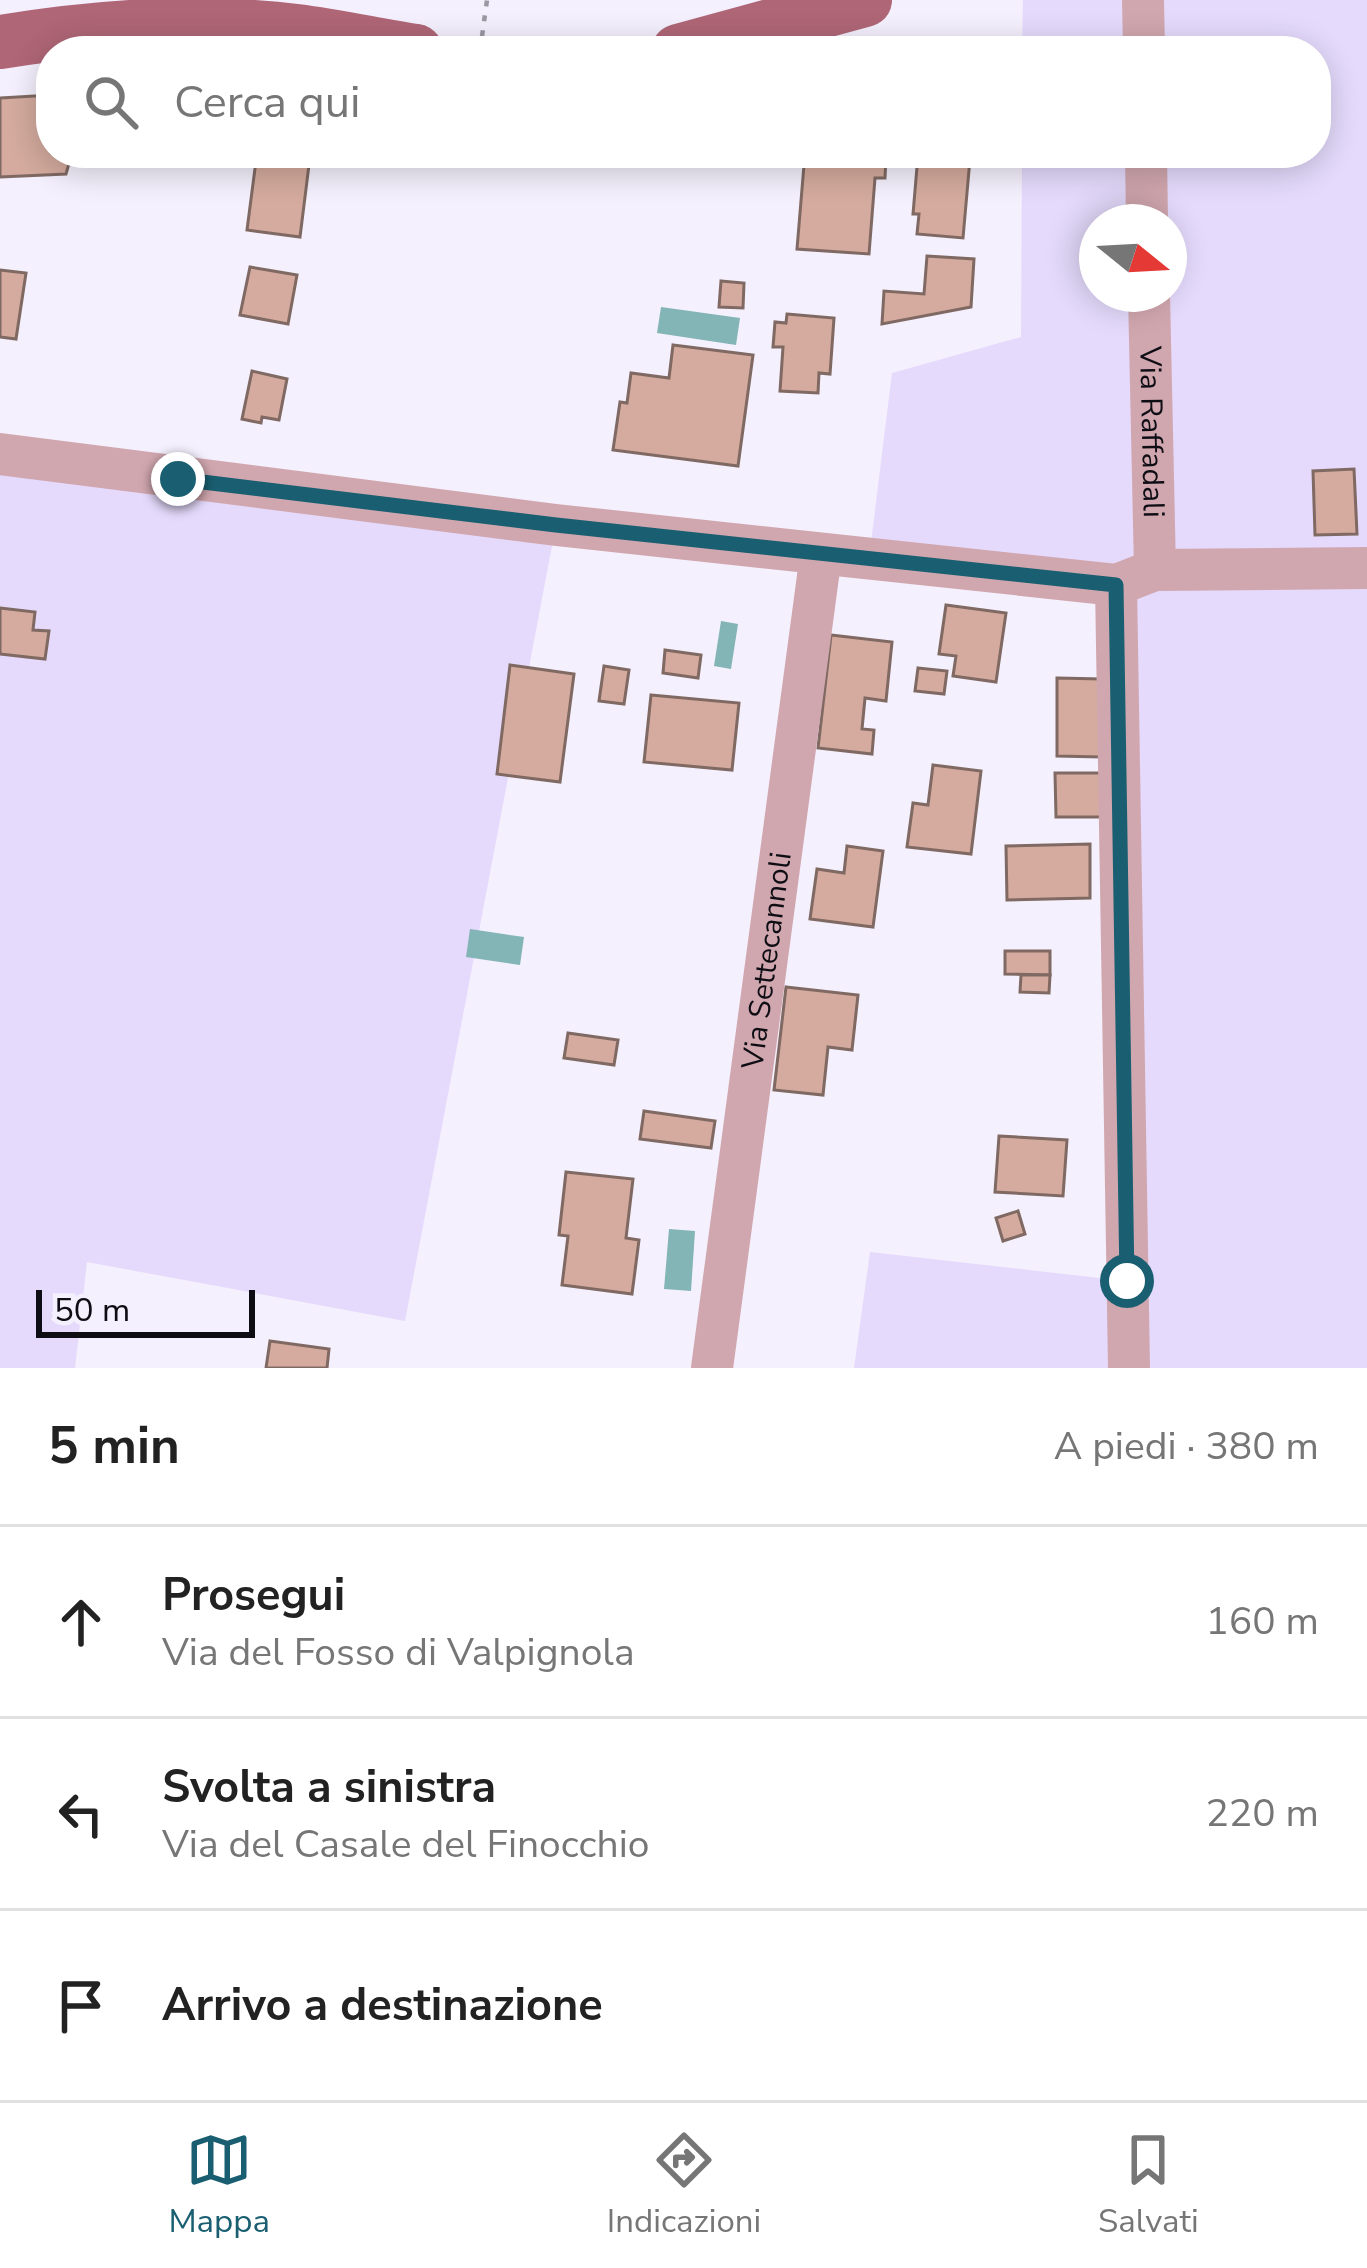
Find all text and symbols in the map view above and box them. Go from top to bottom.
search box [36,36,1331,168]
icon: search [78,69,144,135]
text: Cerca qui [174,72,360,133]
north arrow [1079,204,1187,312]
street label: Via Raffadali [1129,345,1174,518]
route end [151,452,205,506]
street label: Via Settecannoli [732,850,802,1073]
route start [1100,1254,1154,1308]
scale bar [36,1284,255,1337]
text: 50 m [54,1288,130,1333]
text: 5 min [48,1411,180,1481]
text: A piedi · 380 m [1054,1420,1319,1473]
text: Prosegui [162,1565,345,1626]
icon: ahead [48,1589,114,1655]
text: 160 m [1205,1595,1319,1648]
text: Via del Fosso di Valpignola [162,1626,635,1679]
text: Svolta a sinistra [162,1757,496,1818]
icon: left [48,1781,114,1847]
text: 220 m [1205,1787,1319,1840]
text: Via del Casale del Finocchio [162,1818,649,1871]
icon: arrive [48,1973,114,2039]
text: Arrivo a destinazione [162,1975,603,2036]
tab: Mappa [168,2127,270,2244]
tab: Indicazioni [607,2127,761,2244]
tab: Salvati [1098,2127,1199,2244]

